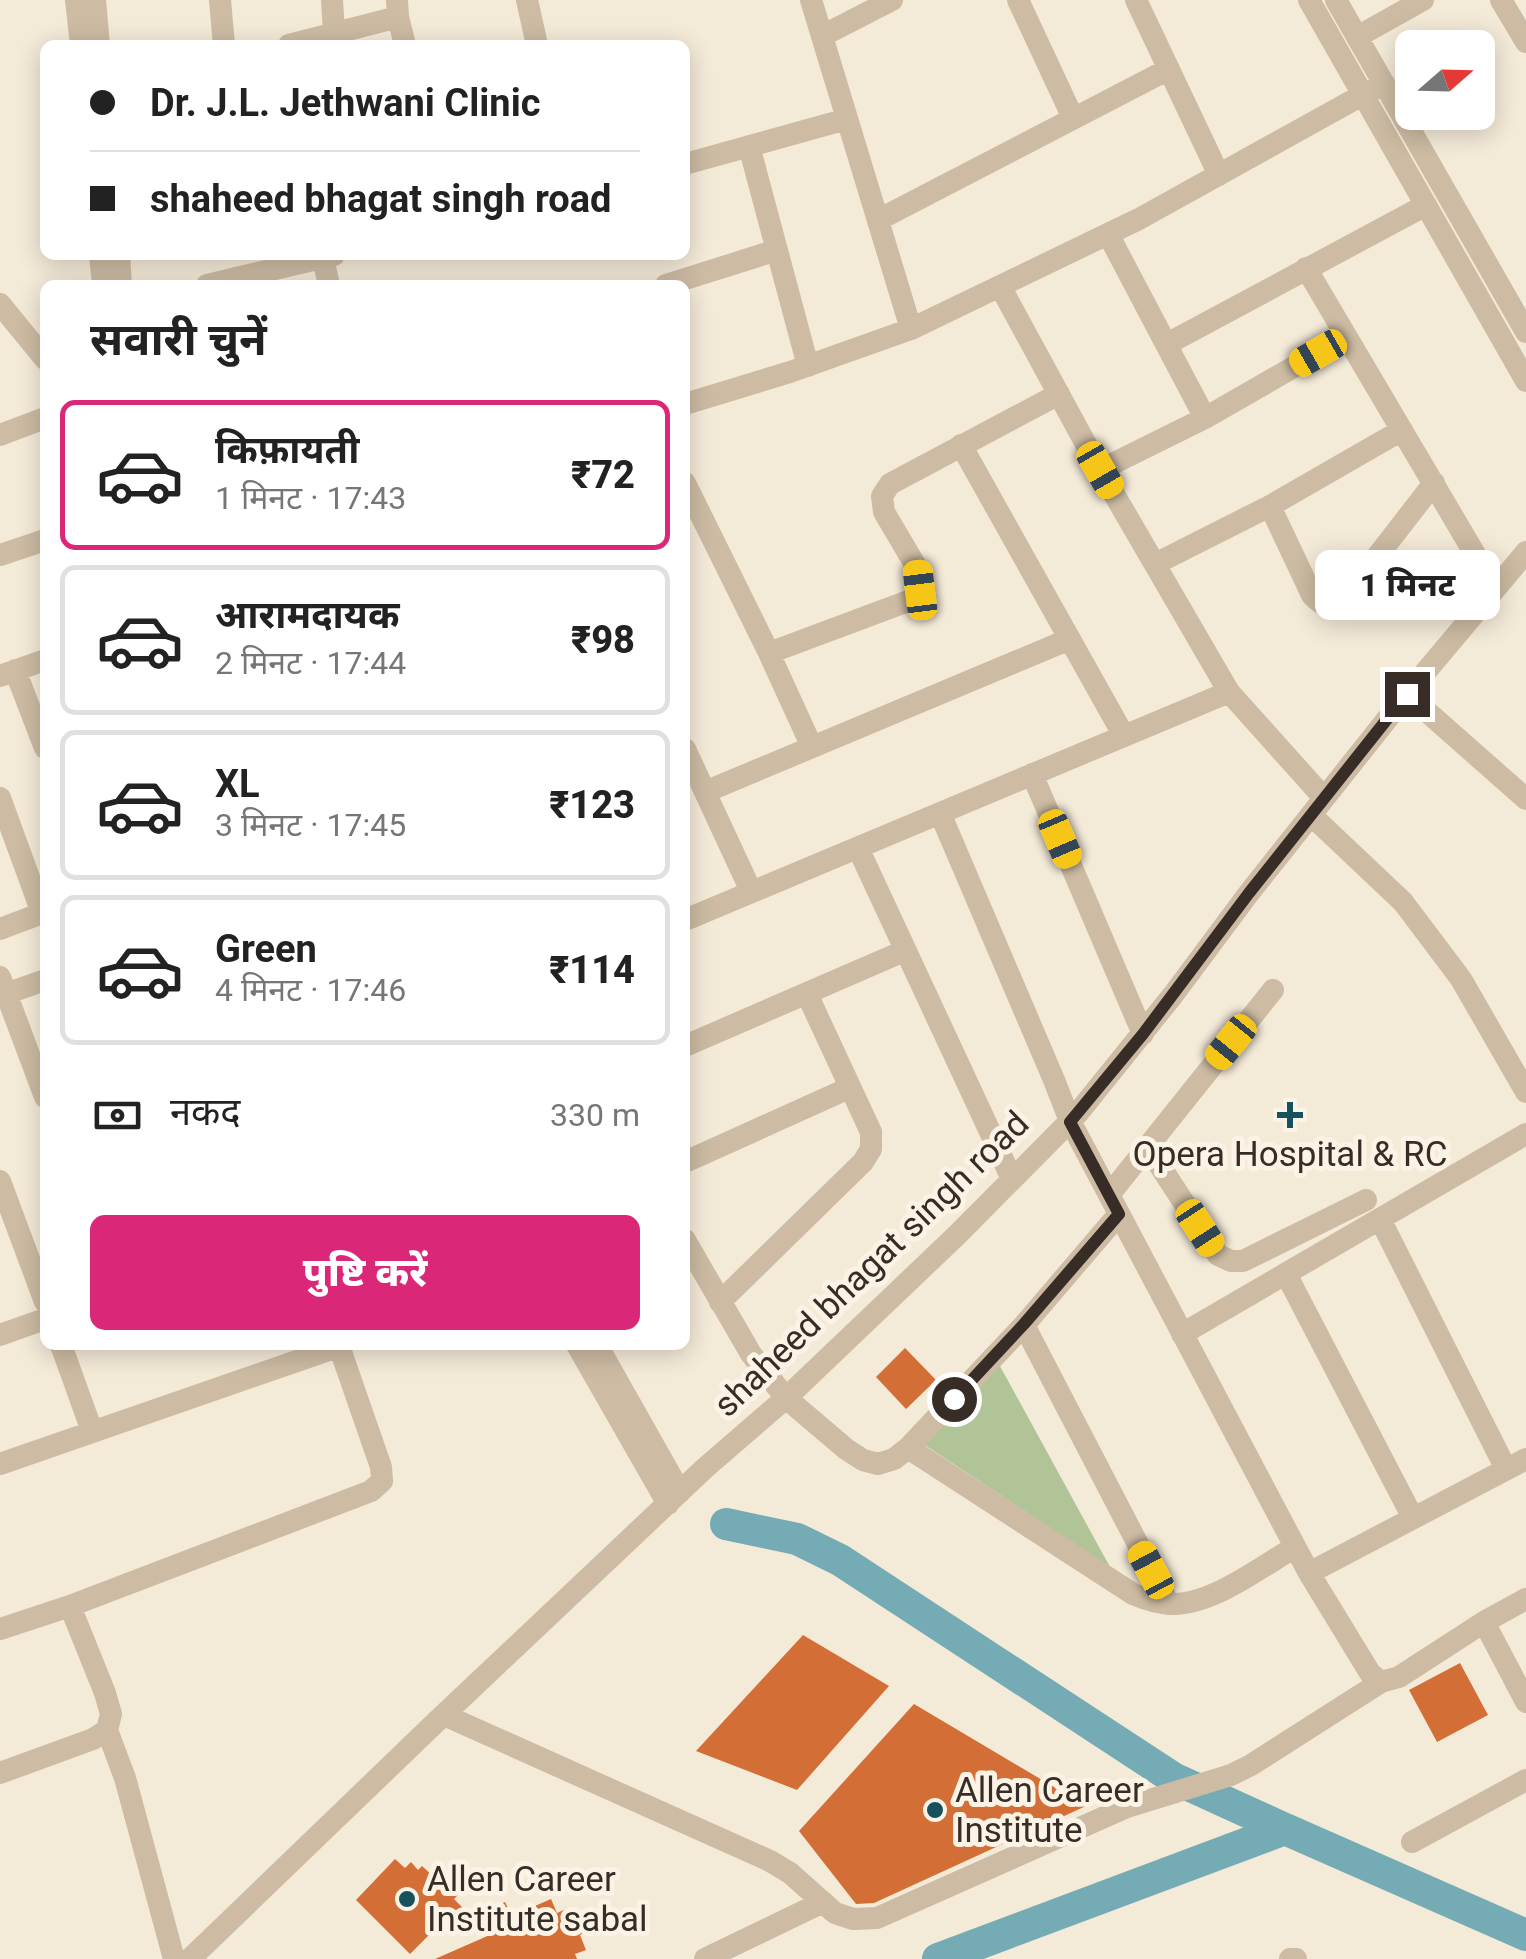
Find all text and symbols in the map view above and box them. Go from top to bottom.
north arrow [1395,30,1495,130]
map controls [1395,30,1495,130]
text: Dr. J.L. Jethwani Clinic [150,81,541,125]
text: shaheed bhagat singh road [150,177,611,221]
text: सवारी चुनें [90,313,267,366]
car [1285,325,1351,381]
text: किफ़ायती [215,428,359,472]
icon: car [95,430,185,520]
car [1072,437,1128,503]
text: ₹72 [571,453,635,497]
text: 1 मिनट · 17:43 [215,479,406,517]
callout: 1 मिनट [1314,549,1500,619]
car [901,558,939,622]
text: 1 मिनट [1360,566,1455,604]
text: आरामदायक [215,593,399,637]
icon: car [95,595,185,685]
text: ₹98 [571,618,635,662]
text: 2 मिनट · 17:44 [215,644,406,682]
route end [1385,672,1430,717]
icon: car [95,760,185,850]
text: XL [215,762,260,806]
text: ₹123 [549,783,635,827]
text: 3 मिनट · 17:45 [215,806,406,844]
car [1034,806,1086,872]
icon: car [95,925,185,1015]
text: Green [215,927,317,971]
text: ₹114 [549,948,635,992]
text: 4 मिनट · 17:46 [215,971,406,1009]
car [1200,1009,1262,1075]
icon: cash [90,1088,145,1143]
text: नकद [170,1090,240,1134]
text: 330 m [550,1096,640,1134]
marker: Opera Hospital & RC [1277,1102,1303,1128]
street label: shaheed bhagat singh road [705,1103,1037,1426]
place label: Opera Hospital & RC [1133,1134,1447,1175]
car [1171,1195,1229,1261]
button: पुष्टि करें [90,1215,640,1330]
route start [932,1377,977,1422]
car [1124,1536,1178,1604]
place label: Allen Career Institute [955,1770,1144,1851]
marker: Allen Career Institute [924,1799,946,1821]
place label: Allen Career Institute sabal [427,1859,648,1940]
marker: Allen Career Institute sabal [396,1888,418,1910]

